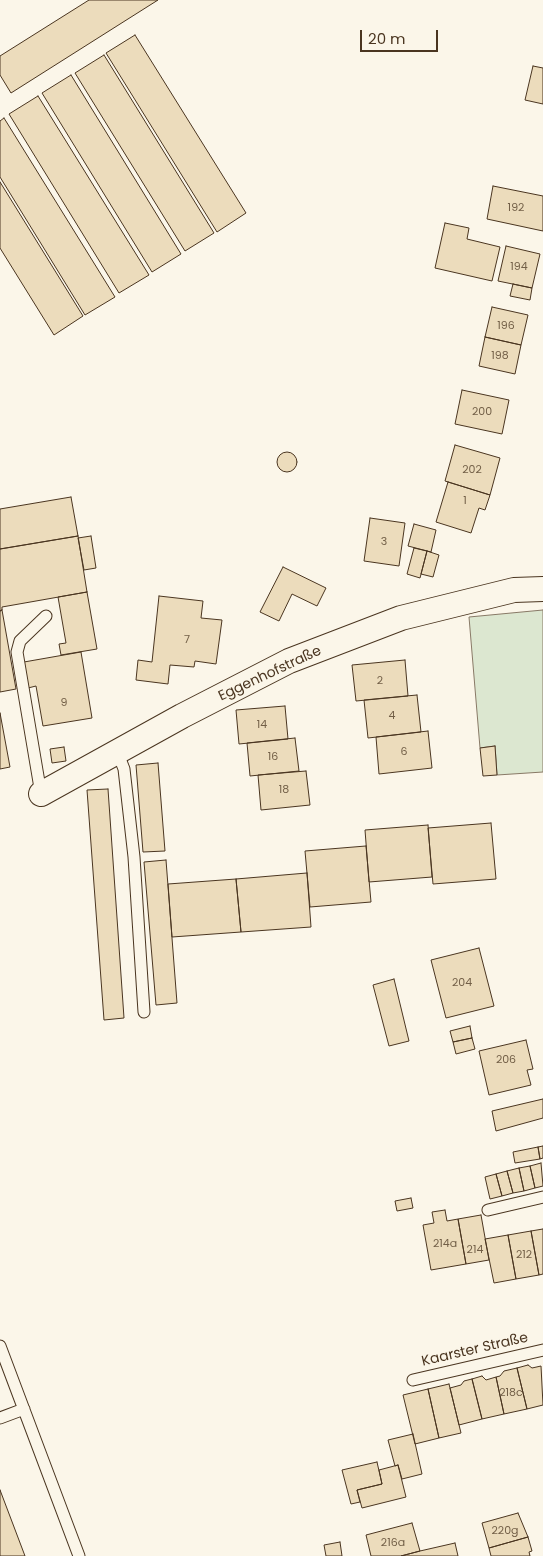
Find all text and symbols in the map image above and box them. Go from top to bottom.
scale bar [363,20,440,52]
text: 20 m [368,28,406,49]
house number: 192 [508,201,524,215]
house number: 194 [510,260,528,274]
house number: 196 [497,319,515,333]
house number: 198 [491,349,509,363]
house number: 200 [472,405,492,419]
house number: 202 [462,463,482,477]
house number: 1 [463,494,467,508]
house number: 3 [381,535,387,549]
house number: 7 [184,633,190,647]
street label: Eggenhofstraße [216,643,324,705]
house number: 2 [377,674,383,688]
house number: 9 [61,696,67,710]
house number: 4 [389,709,395,723]
house number: 14 [257,718,267,732]
house number: 6 [401,745,407,759]
house number: 16 [268,750,278,764]
house number: 18 [279,783,289,797]
house number: 204 [452,976,472,990]
house number: 206 [496,1053,516,1067]
house number: 214a [433,1237,457,1251]
house number: 214 [467,1243,483,1257]
house number: 212 [516,1248,532,1262]
street label: Kaarster Straße [420,1330,530,1370]
house number: 218c [499,1386,523,1400]
house number: 220g [492,1524,518,1538]
house number: 216a [381,1536,405,1550]

